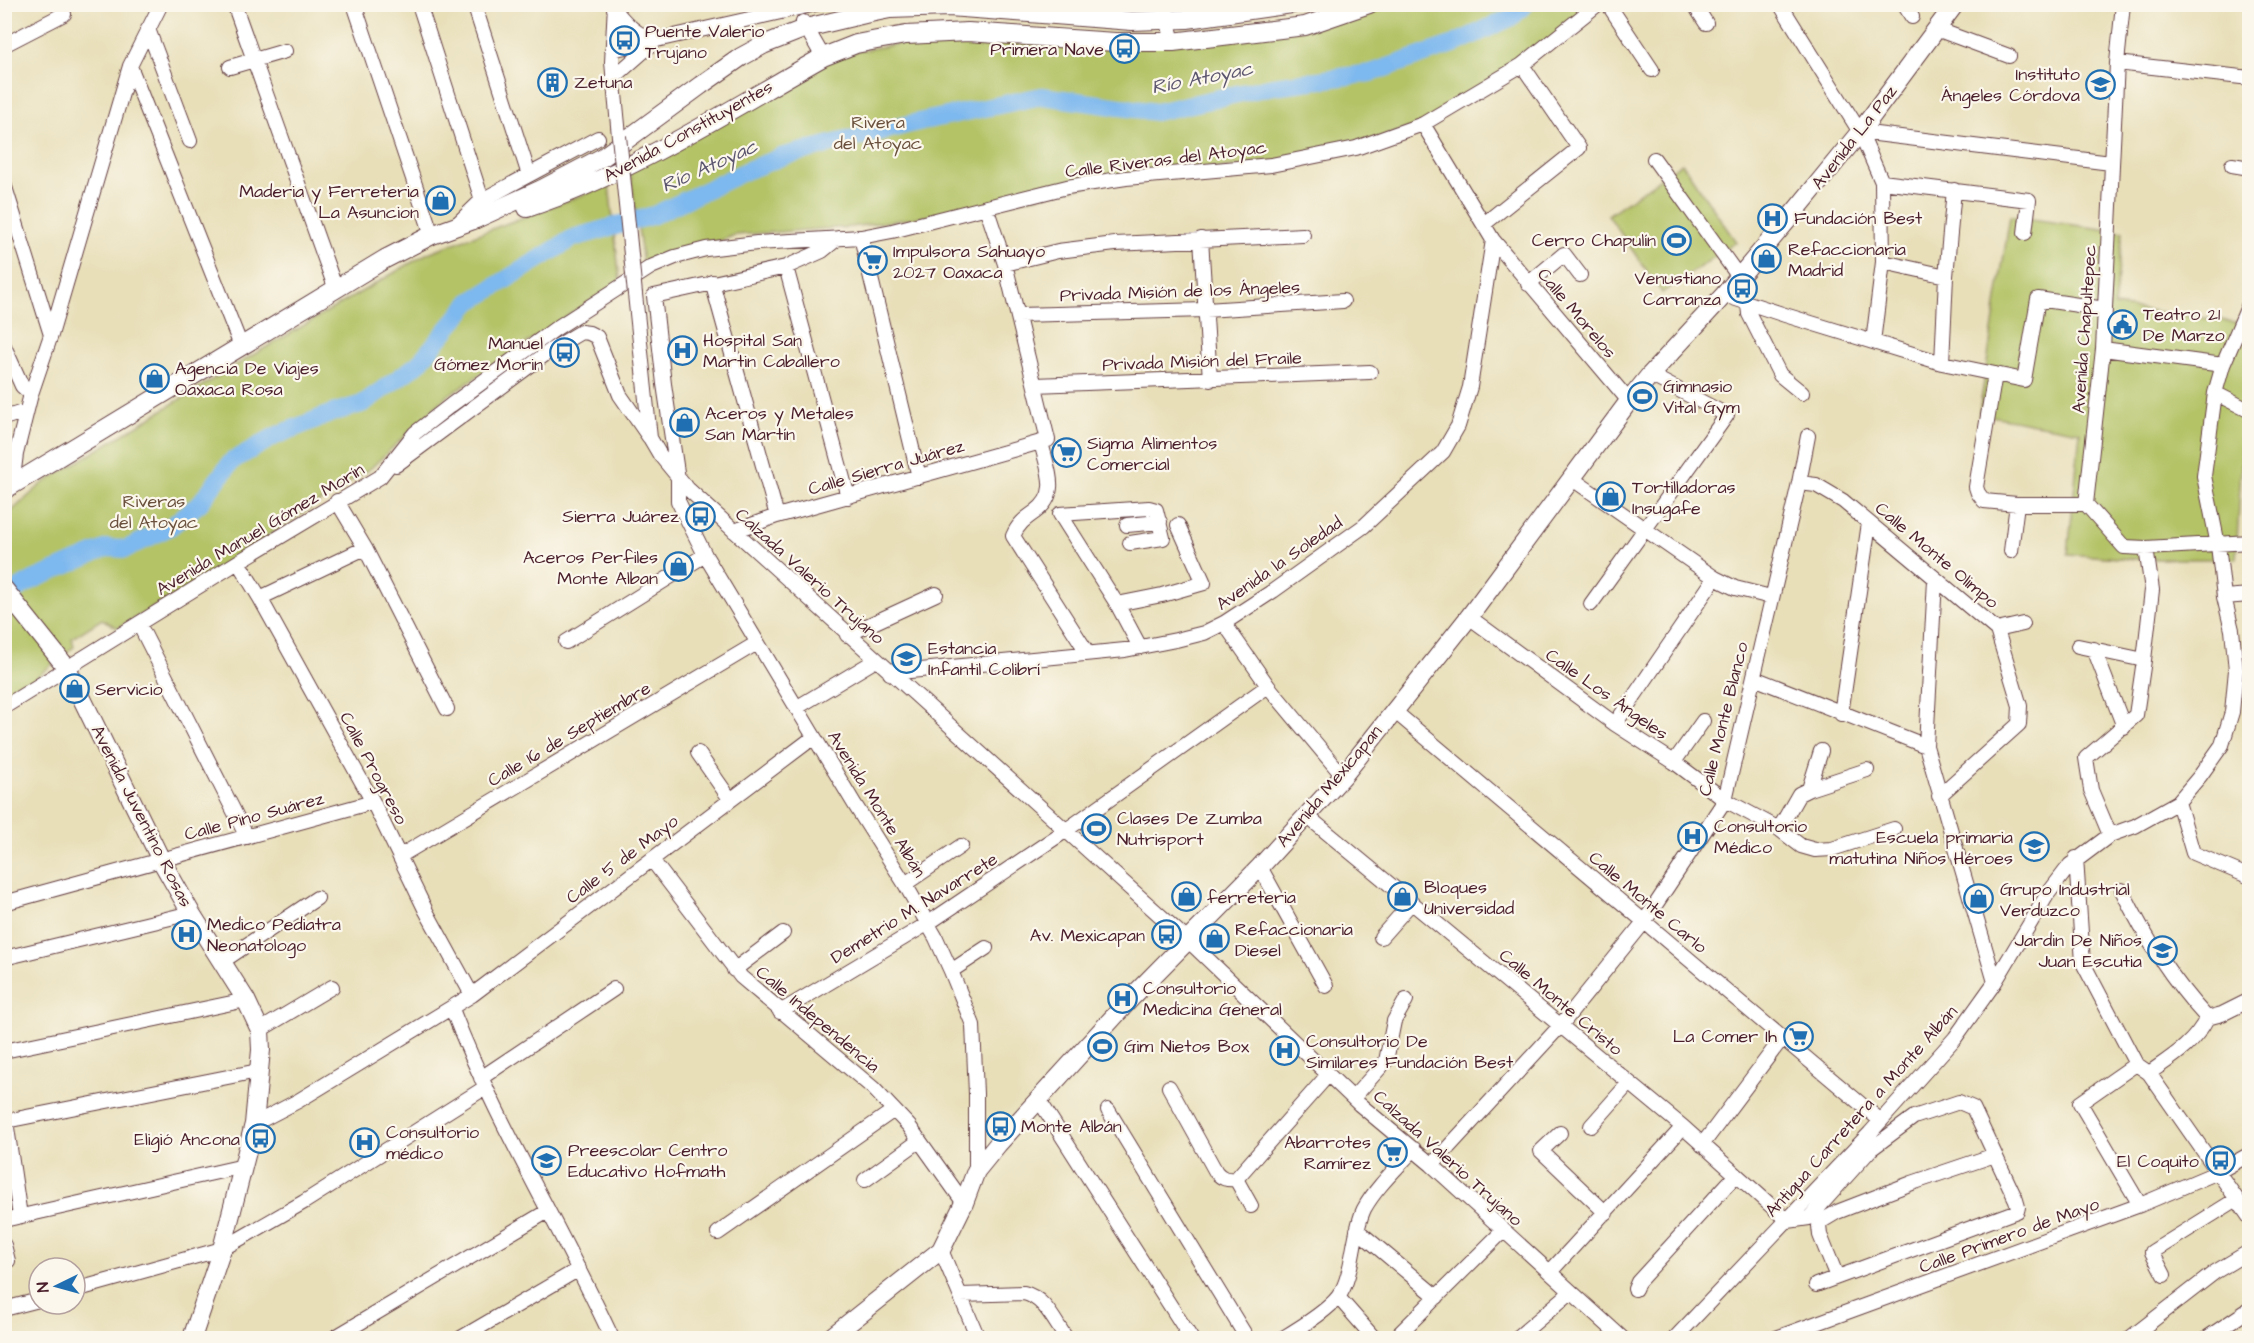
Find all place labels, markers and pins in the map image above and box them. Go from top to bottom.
place label: Puente Valerio Trujano [645,19,764,65]
bus stop icon: Puente Valerio Trujano [608,25,640,57]
bus stop icon: Primera Nave [1109,33,1141,65]
place label: Primera Nave [990,37,1104,62]
place label: Instituto Ángeles Córdova [1941,62,2080,109]
building icon: Zetuna [537,66,569,98]
school or university icon: Instituto Ángeles Córdova [2085,68,2117,100]
place label: Zetuna [574,70,632,95]
place label: Maderia y Ferreteria La Asuncion [239,179,419,225]
shop icon: Maderia y Ferreteria La Asuncion [424,185,456,217]
hospital icon: Fundación Best [1757,202,1789,234]
place label: Fundación Best [1794,206,1923,231]
sports icon: Cerro Chapulín [1661,224,1693,256]
place label: Cerro Chapulín [1532,228,1656,253]
place label: Refaccionaria Madrid [1788,237,1906,283]
place label: Impulsora Sahuayo 2027 Oaxaca [893,239,1045,285]
shop icon: Refaccionaria Madrid [1751,243,1783,275]
supermarket icon: Impulsora Sahuayo 2027 Oaxaca [856,245,888,277]
place label: Venustiano Carranza [1635,266,1721,312]
bus stop icon: Venustiano Carranza [1726,272,1758,304]
place label: Teatro 21 De Marzo [2143,302,2225,348]
public building icon: Teatro 21 De Marzo [2106,308,2138,340]
place label: Hospital San Martin Caballero [703,328,840,374]
place label: Manuel Gómez Morin [434,331,543,377]
hospital icon: Hospital San Martin Caballero [666,334,698,366]
bus stop icon: Manuel Gómez Morin [548,337,580,369]
place label: Agencia De Viajes Oaxaca Rosa [175,356,319,402]
shop icon: Agencia De Viajes Oaxaca Rosa [138,362,170,394]
place label: Gimnasio Vital Gym [1663,374,1740,421]
sports icon: Gimnasio Vital Gym [1626,380,1658,412]
place label: Aceros y Metales San Martín [705,401,854,447]
shop icon: Aceros y Metales San Martín [668,407,700,439]
place label: Sigma Alimentos Comercial [1087,431,1217,477]
supermarket icon: Sigma Alimentos Comercial [1050,437,1082,469]
place label: Tortilladoras Insugafe [1632,475,1736,522]
shop icon: Tortilladoras Insugafe [1595,481,1627,513]
bus stop icon: Sierra Juárez [684,500,716,532]
place label: Sierra Juárez [562,504,679,529]
place label: Aceros Perfiles Monte Alban [523,545,658,591]
shop icon: Aceros Perfiles Monte Alban [663,551,695,583]
place label: Estancia Infantil Colibrí [928,636,1040,682]
school or university icon: Estancia Infantil Colibrí [891,642,923,674]
shop icon: Servicio [58,673,90,705]
place label: Servicio [95,677,163,702]
place label: Clases De Zumba Nutrisport [1117,806,1262,852]
sports icon: Clases De Zumba Nutrisport [1080,812,1112,844]
place label: Consultorio Médico [1714,814,1807,860]
hospital icon: Consultorio Médico [1677,820,1709,852]
place label: Escuela primaria matutina Niños Héroes [1829,825,2013,871]
school or university icon: Escuela primaria matutina Niños Héroes [2018,831,2050,863]
place label: Bloques Universidad [1424,875,1514,921]
place label: Grupo Industrial Verduzco [2000,877,2130,923]
shop icon: ferreteria [1170,881,1202,913]
shop icon: Bloques Universidad [1387,881,1419,913]
shop icon: Grupo Industrial Verduzco [1963,883,1995,915]
place label: ferreteria [1207,885,1296,910]
place label: Medico Pediatra Neonatologo [207,912,341,959]
place label: Refaccionaria Diesel [1235,917,1353,963]
hospital icon: Medico Pediatra Neonatologo [170,918,202,950]
bus stop icon: Av. Mexicapan [1150,919,1182,951]
place label: Av. Mexicapan [1030,923,1145,948]
shop icon: Refaccionaria Diesel [1198,923,1230,955]
place label: Jardin De Niños Juan Escutia [2014,928,2142,974]
school or university icon: Jardin De Niños Juan Escutia [2147,934,2179,966]
place label: Consultorio Medicina General [1143,976,1282,1022]
hospital icon: Consultorio Medicina General [1106,982,1138,1014]
supermarket icon: La Comer Ih [1782,1020,1814,1052]
place label: La Comer Ih [1673,1024,1777,1049]
place label: Consultorio De Similares Fundación Best [1306,1029,1514,1075]
sports icon: Gim Nietos Box [1087,1030,1119,1062]
place label: Gim Nietos Box [1124,1034,1250,1059]
hospital icon: Consultorio De Similares Fundación Best [1269,1035,1301,1067]
bus stop icon: Monte Albán [984,1110,1016,1142]
place label: Monte Albán [1021,1114,1122,1139]
place label: Consultorio médico [386,1120,479,1166]
bus stop icon: Eligió Ancona [245,1123,277,1155]
hospital icon: Consultorio médico [349,1126,381,1158]
place label: Eligió Ancona [134,1127,240,1153]
place label: Abarrotes Ramírez [1284,1130,1371,1176]
supermarket icon: Abarrotes Ramírez [1376,1136,1408,1168]
place label: Preescolar Centro Educativo Hofmath [568,1138,727,1184]
school or university icon: Preescolar Centro Educativo Hofmath [531,1144,563,1176]
bus stop icon: El Coquito [2204,1145,2236,1177]
place label: El Coquito [2117,1149,2199,1174]

